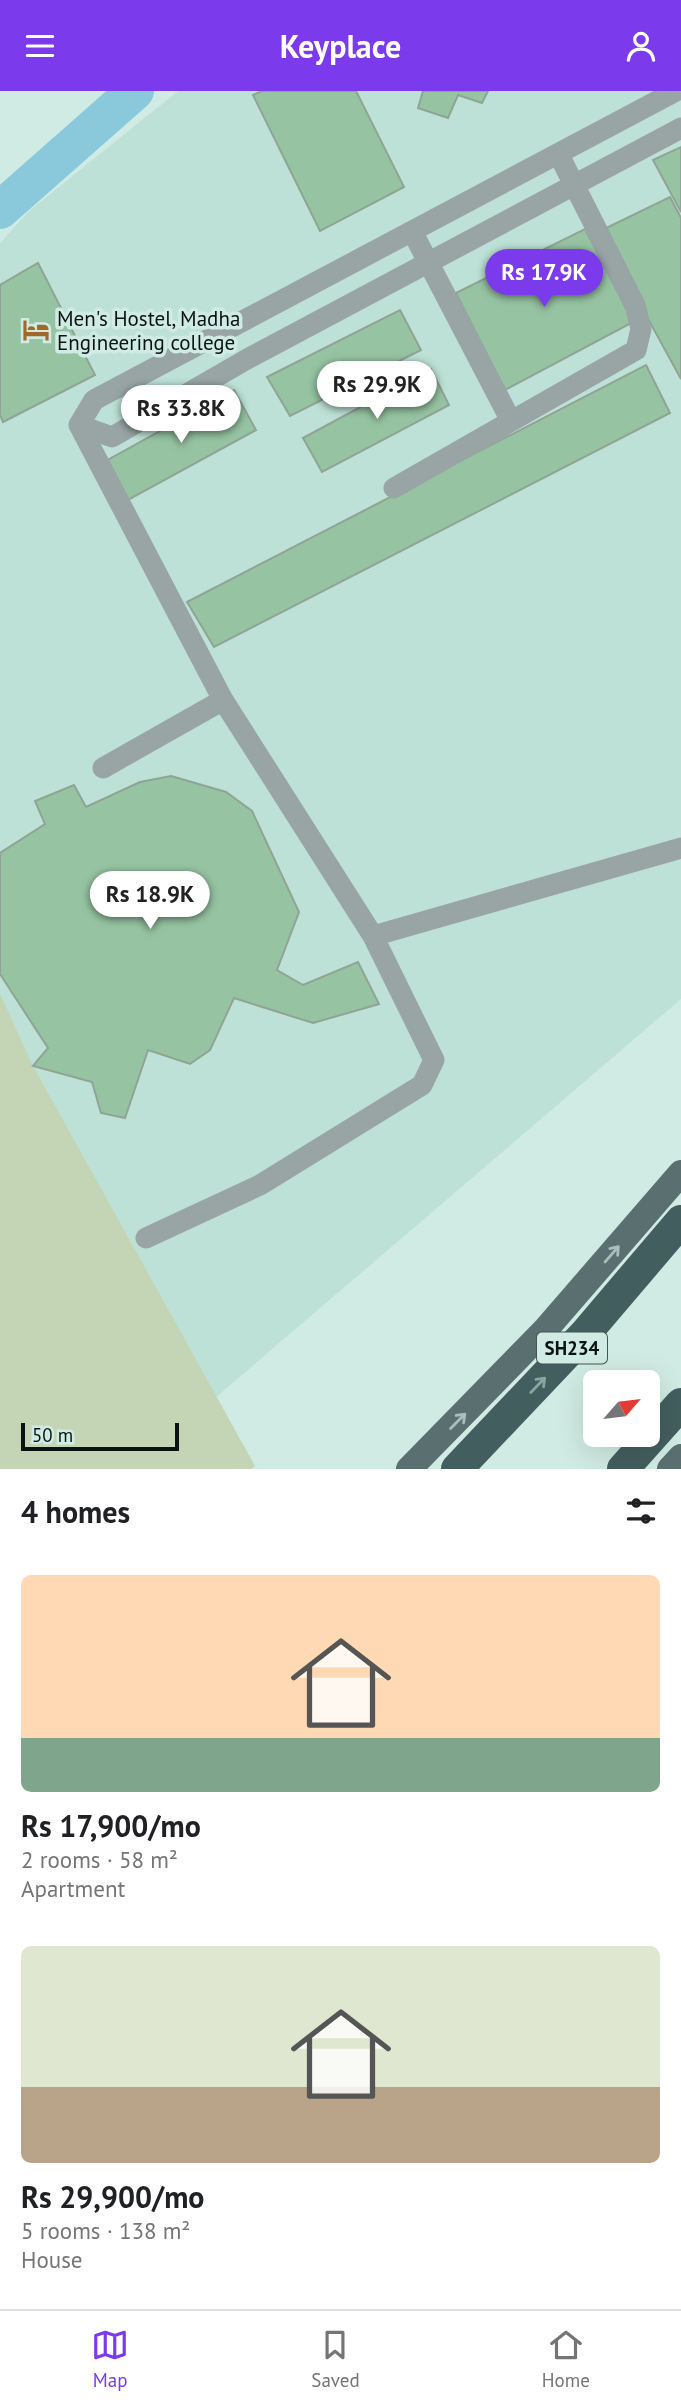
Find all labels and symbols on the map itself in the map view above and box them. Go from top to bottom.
pin: Rs 17.9K [472,249,616,309]
place label: Men's Hostel, Madha Engineering college [57,305,240,356]
hotel icon: Men's Hostel, Madha Engineering college [21,315,51,345]
pin: Rs 29.9K [305,361,449,421]
pin: Rs 33.8K [109,385,253,445]
pin: Rs 18.9K [78,871,222,931]
one-way arrow [604,1245,620,1263]
road number: SH234 [537,1333,607,1364]
north arrow [583,1370,660,1447]
one-way arrow [530,1376,547,1393]
one-way arrow [449,1413,466,1430]
scale bar [21,1420,178,1452]

